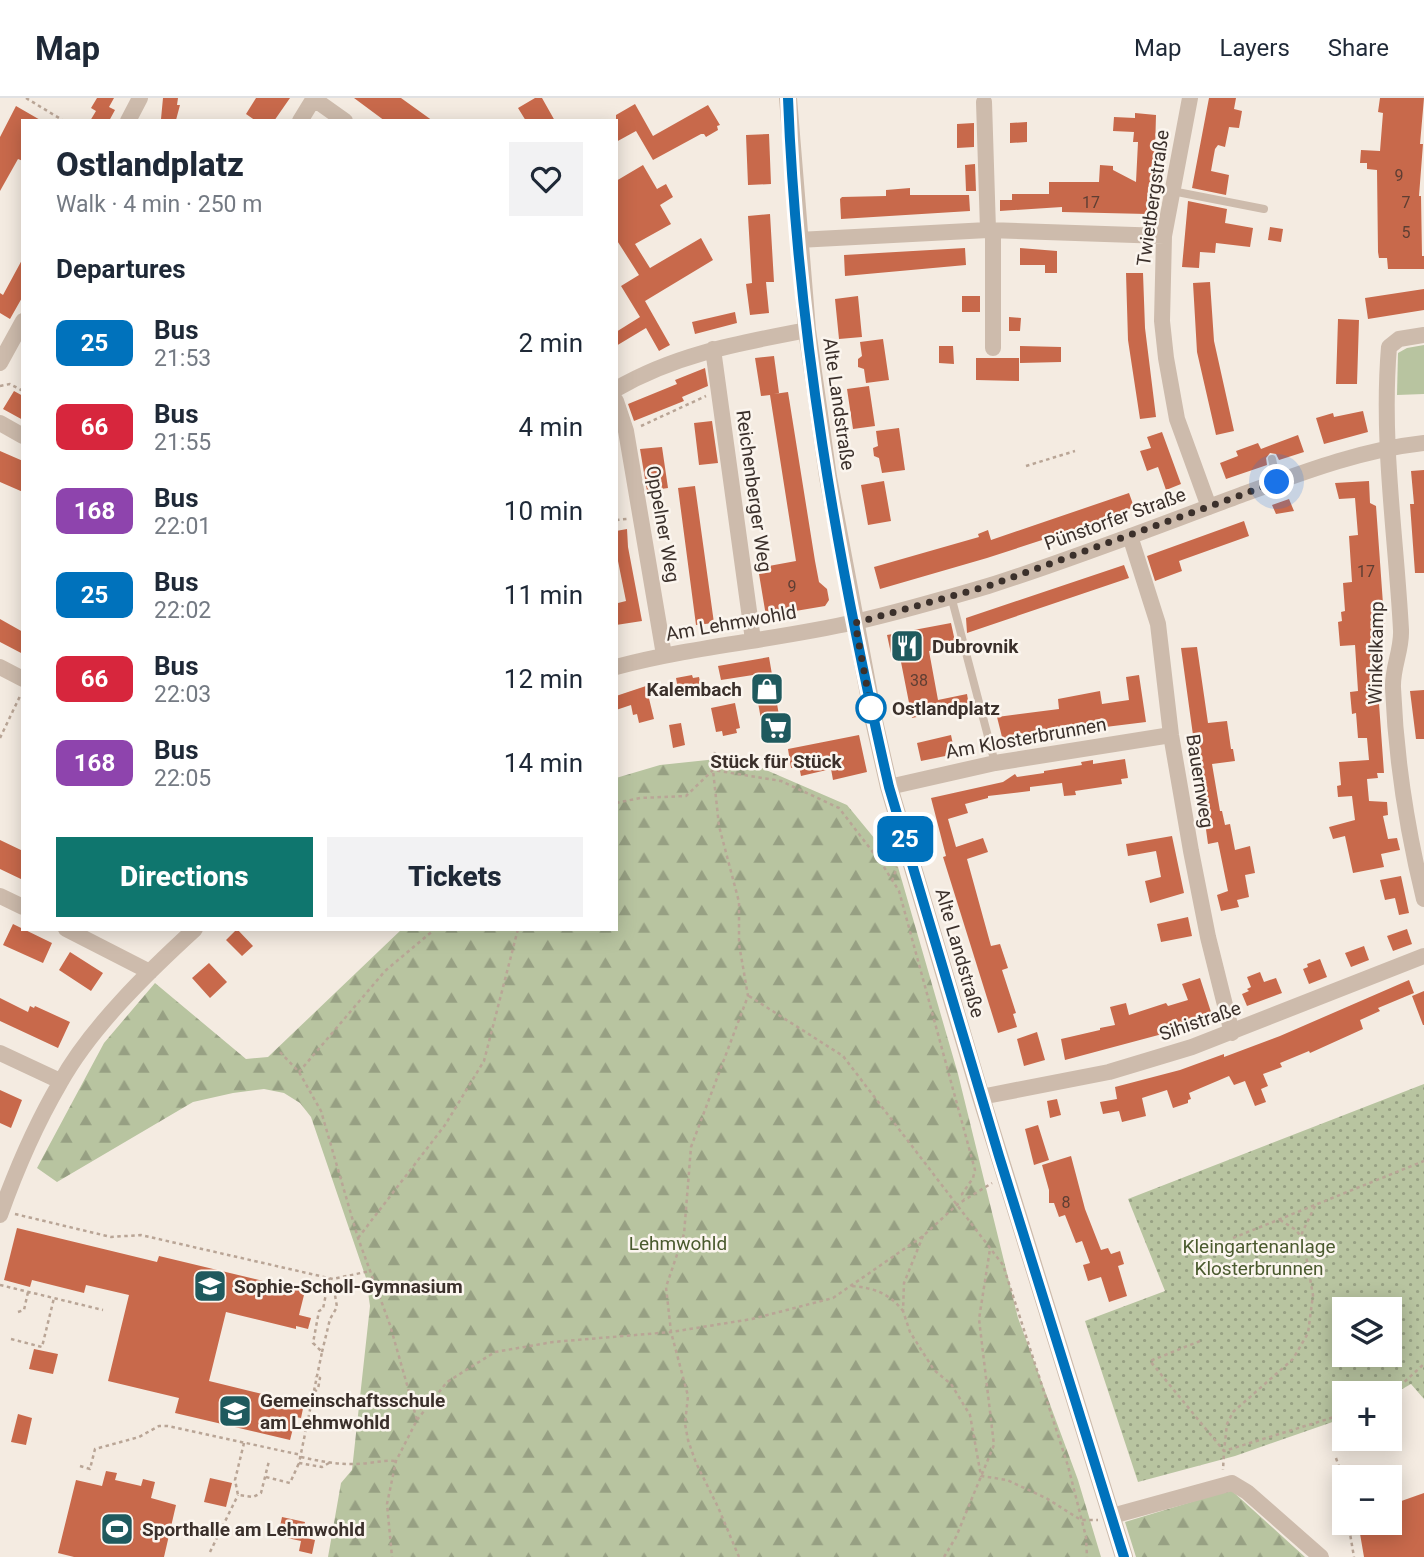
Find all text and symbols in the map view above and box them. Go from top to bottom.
text: Map [35,29,100,68]
text: Map [1134,34,1182,62]
text: Layers [1220,34,1290,62]
text: Share [1328,34,1389,62]
street label: Twietbergstraße [1132,128,1174,268]
button: heart [509,142,583,216]
text: Ostlandplatz [56,145,244,184]
house number: 9 [1395,166,1404,185]
text: Walk · 4 min · 250 m [56,191,262,218]
house number: 17 [1082,193,1100,212]
house number: 7 [1402,193,1411,212]
house number: 5 [1402,223,1411,242]
text: Departures [56,254,186,284]
text: Bus [154,315,199,345]
text: 2 min [518,328,583,358]
text: 25 [81,329,108,357]
street label: Alte Landstraße [818,336,860,472]
text: 21:53 [154,345,211,372]
text: Bus [154,399,199,429]
street label: Reichenberger Weg [731,408,777,574]
text: 4 min [518,412,583,442]
text: 66 [81,413,108,441]
text: 21:55 [154,429,211,456]
street label: Oppelner Weg [641,464,685,584]
your location [1259,464,1294,499]
text: Bus [154,483,199,513]
street label: Pünstorfer Straße [1041,483,1189,555]
text: 10 min [504,496,583,526]
text: 168 [74,497,115,525]
text: 22:01 [154,513,211,540]
house number: 17 [1357,562,1375,581]
text: Bus [154,567,199,597]
house number: 9 [788,577,797,596]
text: 11 min [504,580,583,610]
text: 25 [81,581,108,609]
text: 22:02 [154,597,211,624]
street label: Am Lehmwohld [664,600,798,646]
street label: Winkelkamp [1364,601,1388,705]
restaurant icon: Dubrovnik [888,627,926,665]
place label: Dubrovnik [932,635,1019,658]
text: Bus [154,651,199,681]
text: 12 min [504,664,583,694]
text: 66 [81,665,108,693]
shop icon: Kalembach [748,670,786,708]
house number: 38 [910,671,928,690]
place label: Kalembach [647,678,742,701]
text: 22:03 [154,681,211,708]
marker: Ostlandplatz [856,693,886,723]
place label: Ostlandplatz [892,697,1000,720]
supermarket icon: Stück für Stück [757,709,795,747]
street label: Am Klosterbrunnen [944,713,1108,763]
street label: Bauernweg [1181,732,1219,830]
text: Bus [154,735,199,765]
text: 14 min [504,748,583,778]
text: 168 [74,749,115,777]
place label: Stück für Stück [710,750,843,773]
text: 22:05 [154,765,211,792]
line badge: 25 [874,816,936,862]
text: 25 [891,825,919,853]
button: Directions [56,837,313,917]
button: Tickets [327,837,583,917]
street label: Alte Landstraße [931,886,989,1020]
street label: Sihistraße [1156,996,1244,1046]
house number: 8 [1062,1193,1071,1212]
park label: Lehmwohld [629,1232,727,1255]
park label: Kleingartenanlage Klosterbrunnen [1183,1235,1335,1280]
school or university icon: Sophie-Scholl-Gymnasium [191,1267,229,1305]
place label: Sophie-Scholl-Gymnasium [234,1275,463,1298]
map controls [1332,1297,1402,1535]
button: layers [1332,1297,1402,1367]
button: + [1332,1381,1402,1451]
place label: Gemeinschaftsschule am Lehmwohld [260,1389,445,1434]
school or university icon: Gemeinschaftsschule am Lehmwohld [216,1392,254,1430]
button: − [1332,1465,1402,1535]
sports icon: Sporthalle am Lehmwohld [98,1510,136,1548]
place label: Sporthalle am Lehmwohld [142,1518,365,1541]

